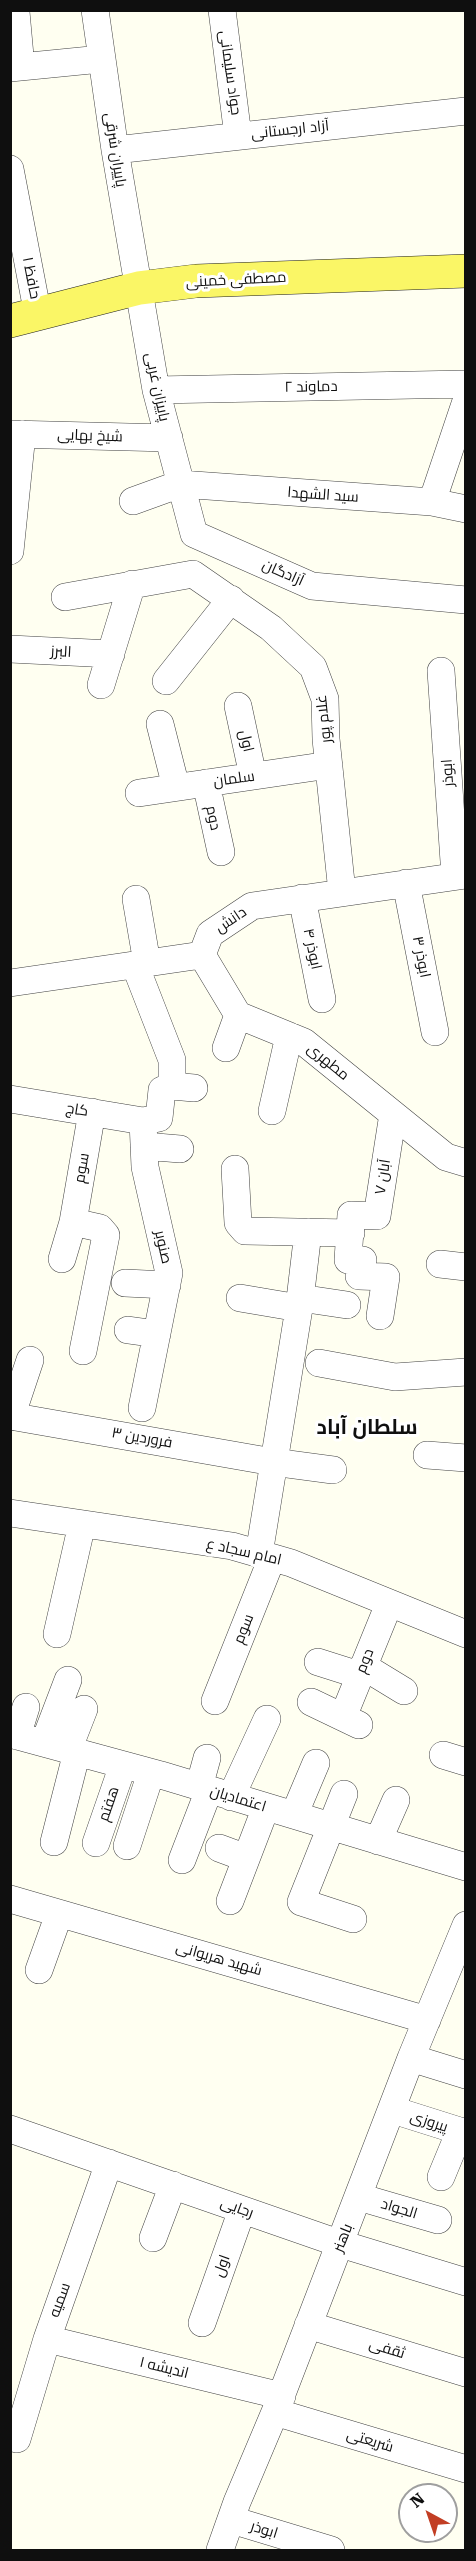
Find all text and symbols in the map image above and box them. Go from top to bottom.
street label: جواد سلیمانی [215,30,245,116]
street label: پاییران شرقی [100,111,130,189]
street label: آزاد ارجستانی [250,117,330,143]
street label: حافظ ۱ [18,256,44,300]
street label: مصطفی خمینی [185,268,287,292]
street label: پاییزان غربی [141,351,173,423]
street label: دماوند ۲ [284,378,338,396]
street label: شیخ بهایی [57,426,123,446]
street label: سید الشهدا [287,484,359,506]
street label: آزادگان [259,556,307,590]
street label: البرز [50,642,72,662]
street label: غلام پور [313,694,335,744]
street label: اول [235,728,257,754]
street label: ابوذر [438,758,458,788]
street label: سلمان [212,767,256,791]
street label: دوم [202,804,224,832]
street label: دانش [212,903,250,937]
street label: ابوذر ۴ [299,927,325,971]
street label: ابوذر ۳ [408,935,434,979]
street label: مطهری [303,1040,353,1084]
street label: کاج [64,1099,90,1121]
street label: سوم [70,1151,94,1185]
street label: آبان ۷ [371,1158,395,1196]
street label: صنوبر [150,1228,176,1266]
district label: سلطان آباد [316,1415,418,1441]
street label: فروردین ۳ [110,1424,174,1452]
street label: امام سجاد ع [205,1535,283,1569]
street label: سوم [230,1612,258,1646]
street label: دوم [352,1646,378,1676]
street label: اعتمادیان [208,1782,268,1816]
street label: هفتم [95,1784,123,1824]
street label: شهید هریوانی [174,1938,264,1980]
street label: پیروزی [408,2107,450,2137]
street label: رجایی [218,2194,256,2222]
street label: الجواد [379,2195,419,2223]
street label: باهنر [329,2221,357,2255]
street label: اول [210,2252,234,2280]
street label: سمیه [45,2280,75,2320]
street label: ثقفی [367,2335,407,2363]
street label: اندیشه ۱ [138,2353,190,2383]
street label: شریعتی [344,2425,396,2457]
north arrow [398,2483,458,2543]
text: N [407,2489,428,2512]
street label: ابوذر [248,2517,280,2543]

